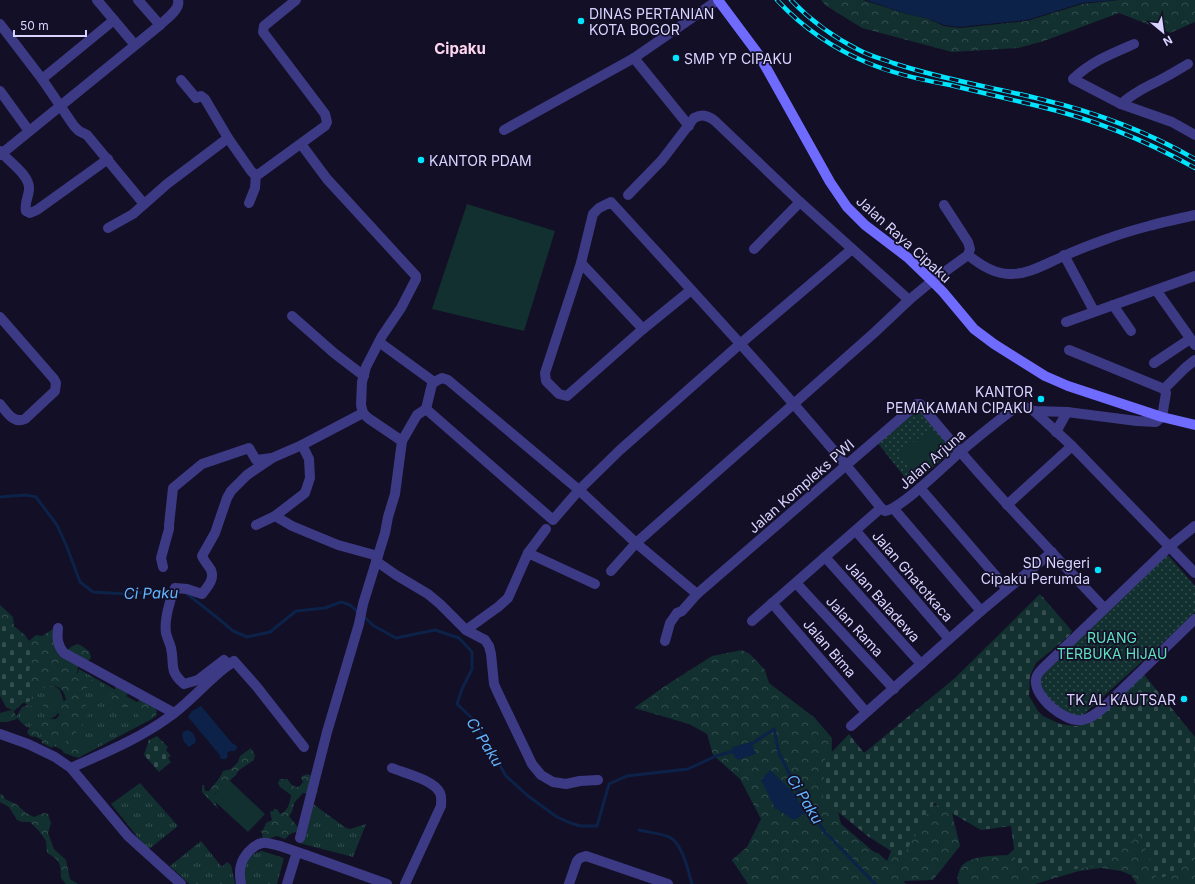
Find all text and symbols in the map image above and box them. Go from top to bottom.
place label: DINAS PERTANIAN KOTA BOGOR [589,5,714,38]
scale bar [14,12,86,38]
north arrow [1143,12,1183,52]
marker: DINAS PERTANIAN KOTA BOGOR [576,16,586,26]
text: 50 m [20,18,49,33]
text: N [1161,33,1175,49]
district label: Cipaku [434,39,486,58]
place label: SMP YP CIPAKU [684,50,792,67]
marker: SMP YP CIPAKU [671,53,681,63]
place label: KANTOR PDAM [429,152,532,169]
marker: KANTOR PDAM [416,155,426,165]
street label: Jalan Raya Cipaku [853,192,955,286]
place label: KANTOR PEMAKAMAN CIPAKU [886,383,1033,416]
marker: KANTOR PEMAKAMAN CIPAKU [1036,394,1046,404]
street label: Jalan Arjuna [895,426,969,492]
street label: Jalan Kompleks PWI [745,435,857,537]
street label: Jalan Ghatotkaca [869,527,957,625]
place label: SD Negeri Cipaku Perumda [981,554,1090,587]
street label: Jalan Baladewa [842,557,924,645]
marker: SD Negeri Cipaku Perumda [1093,565,1103,575]
water label: Ci Paku [124,583,179,603]
street label: Jalan Rama [823,592,887,660]
street label: Jalan Bima [800,615,860,681]
park label: RUANG TERBUKA HIJAU [1057,629,1167,662]
place label: TK AL KAUTSAR [1066,691,1176,708]
marker: TK AL KAUTSAR [1179,694,1189,704]
water label: Ci Paku [462,714,508,770]
water label: Ci Paku [783,771,827,827]

